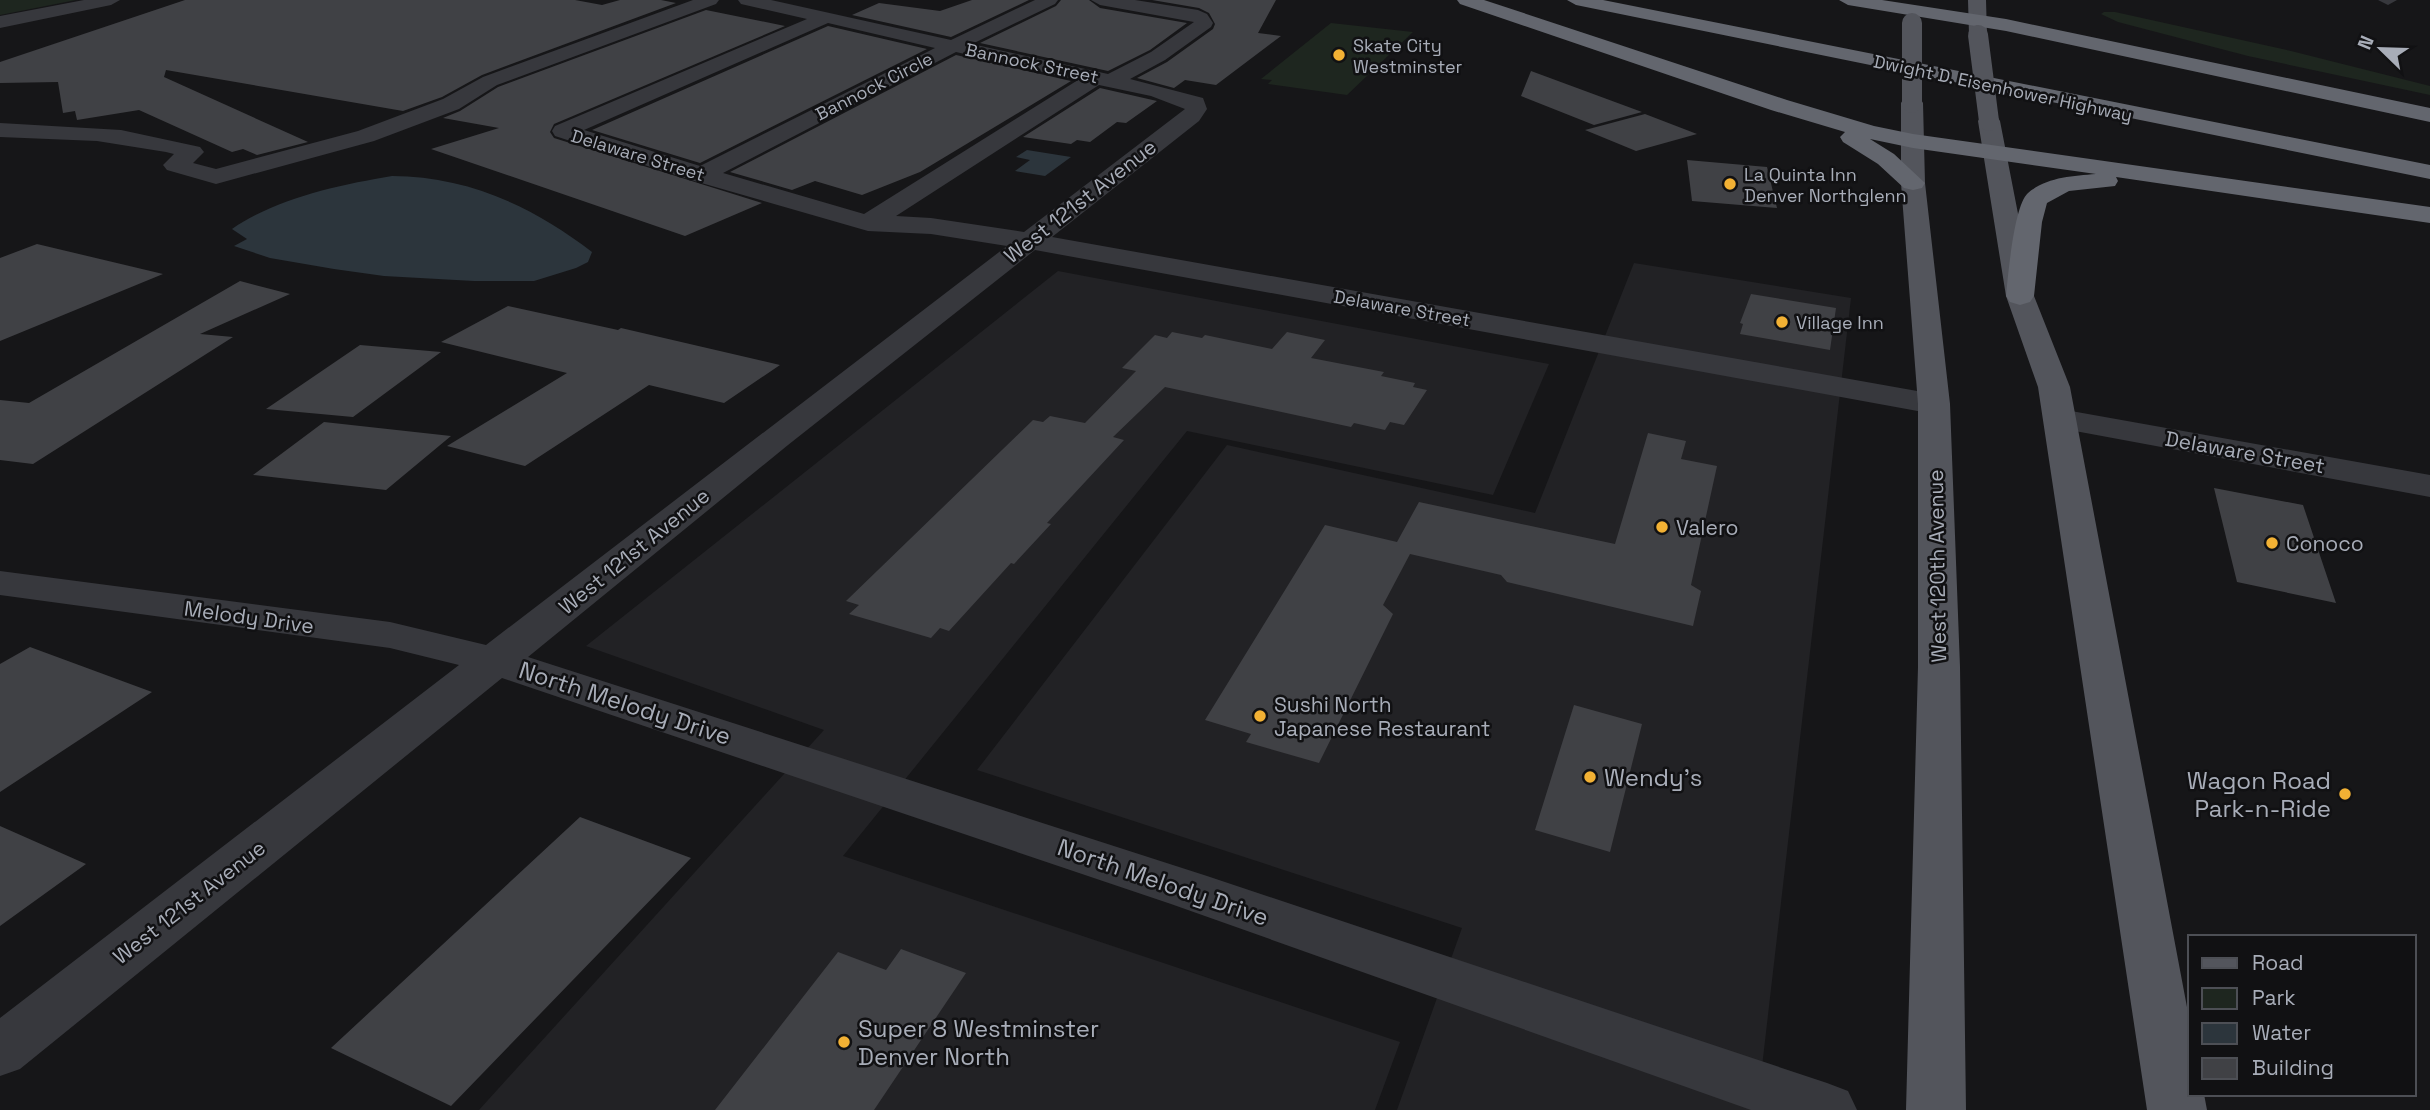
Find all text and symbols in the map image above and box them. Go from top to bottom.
north arrow [2346,14,2416,84]
text: N [2352,32,2380,53]
place label: Skate City Westminster [1353,34,1463,78]
street label: Bannock Street [963,38,1101,88]
street label: Bannock Circle [811,47,937,125]
marker: Skate City Westminster [1331,47,1347,63]
street label: Dwight D. Eisenhower Highway [1871,49,2135,127]
street label: Delaware Street [568,124,708,186]
street label: West 121st Avenue [998,133,1162,269]
place label: La Quinta Inn Denver Northglenn [1744,163,1907,207]
marker: La Quinta Inn Denver Northglenn [1722,176,1738,192]
street label: Delaware Street [1332,285,1472,331]
place label: Village Inn [1796,311,1884,334]
marker: Village Inn [1774,314,1790,330]
street label: Delaware Street [2163,425,2327,479]
street label: West 120th Avenue [1922,469,1952,663]
street label: West 121st Avenue [553,482,715,620]
place label: Valero [1676,514,1738,541]
marker: Valero [1654,519,1670,535]
place label: Conoco [2286,530,2364,557]
marker: Conoco [2264,535,2280,551]
street label: Melody Drive [182,595,316,639]
street label: North Melody Drive [515,654,735,752]
place label: Sushi North Japanese Restaurant [1274,691,1490,742]
marker: Sushi North Japanese Restaurant [1252,708,1268,724]
place label: Wendy's [1604,762,1702,793]
place label: Wagon Road Park-n-Ride [2187,765,2331,824]
marker: Wendy's [1582,769,1598,785]
marker: Wagon Road Park-n-Ride [2337,786,2353,802]
street label: North Melody Drive [1053,831,1273,933]
street label: West 121st Avenue [107,834,271,970]
legend [2188,935,2416,1096]
text: Road [2252,949,2304,976]
text: Park [2252,984,2296,1011]
place label: Super 8 Westminster Denver North [858,1013,1099,1072]
text: Water [2252,1019,2311,1046]
marker: Super 8 Westminster Denver North [836,1034,852,1050]
text: Building [2252,1054,2334,1081]

